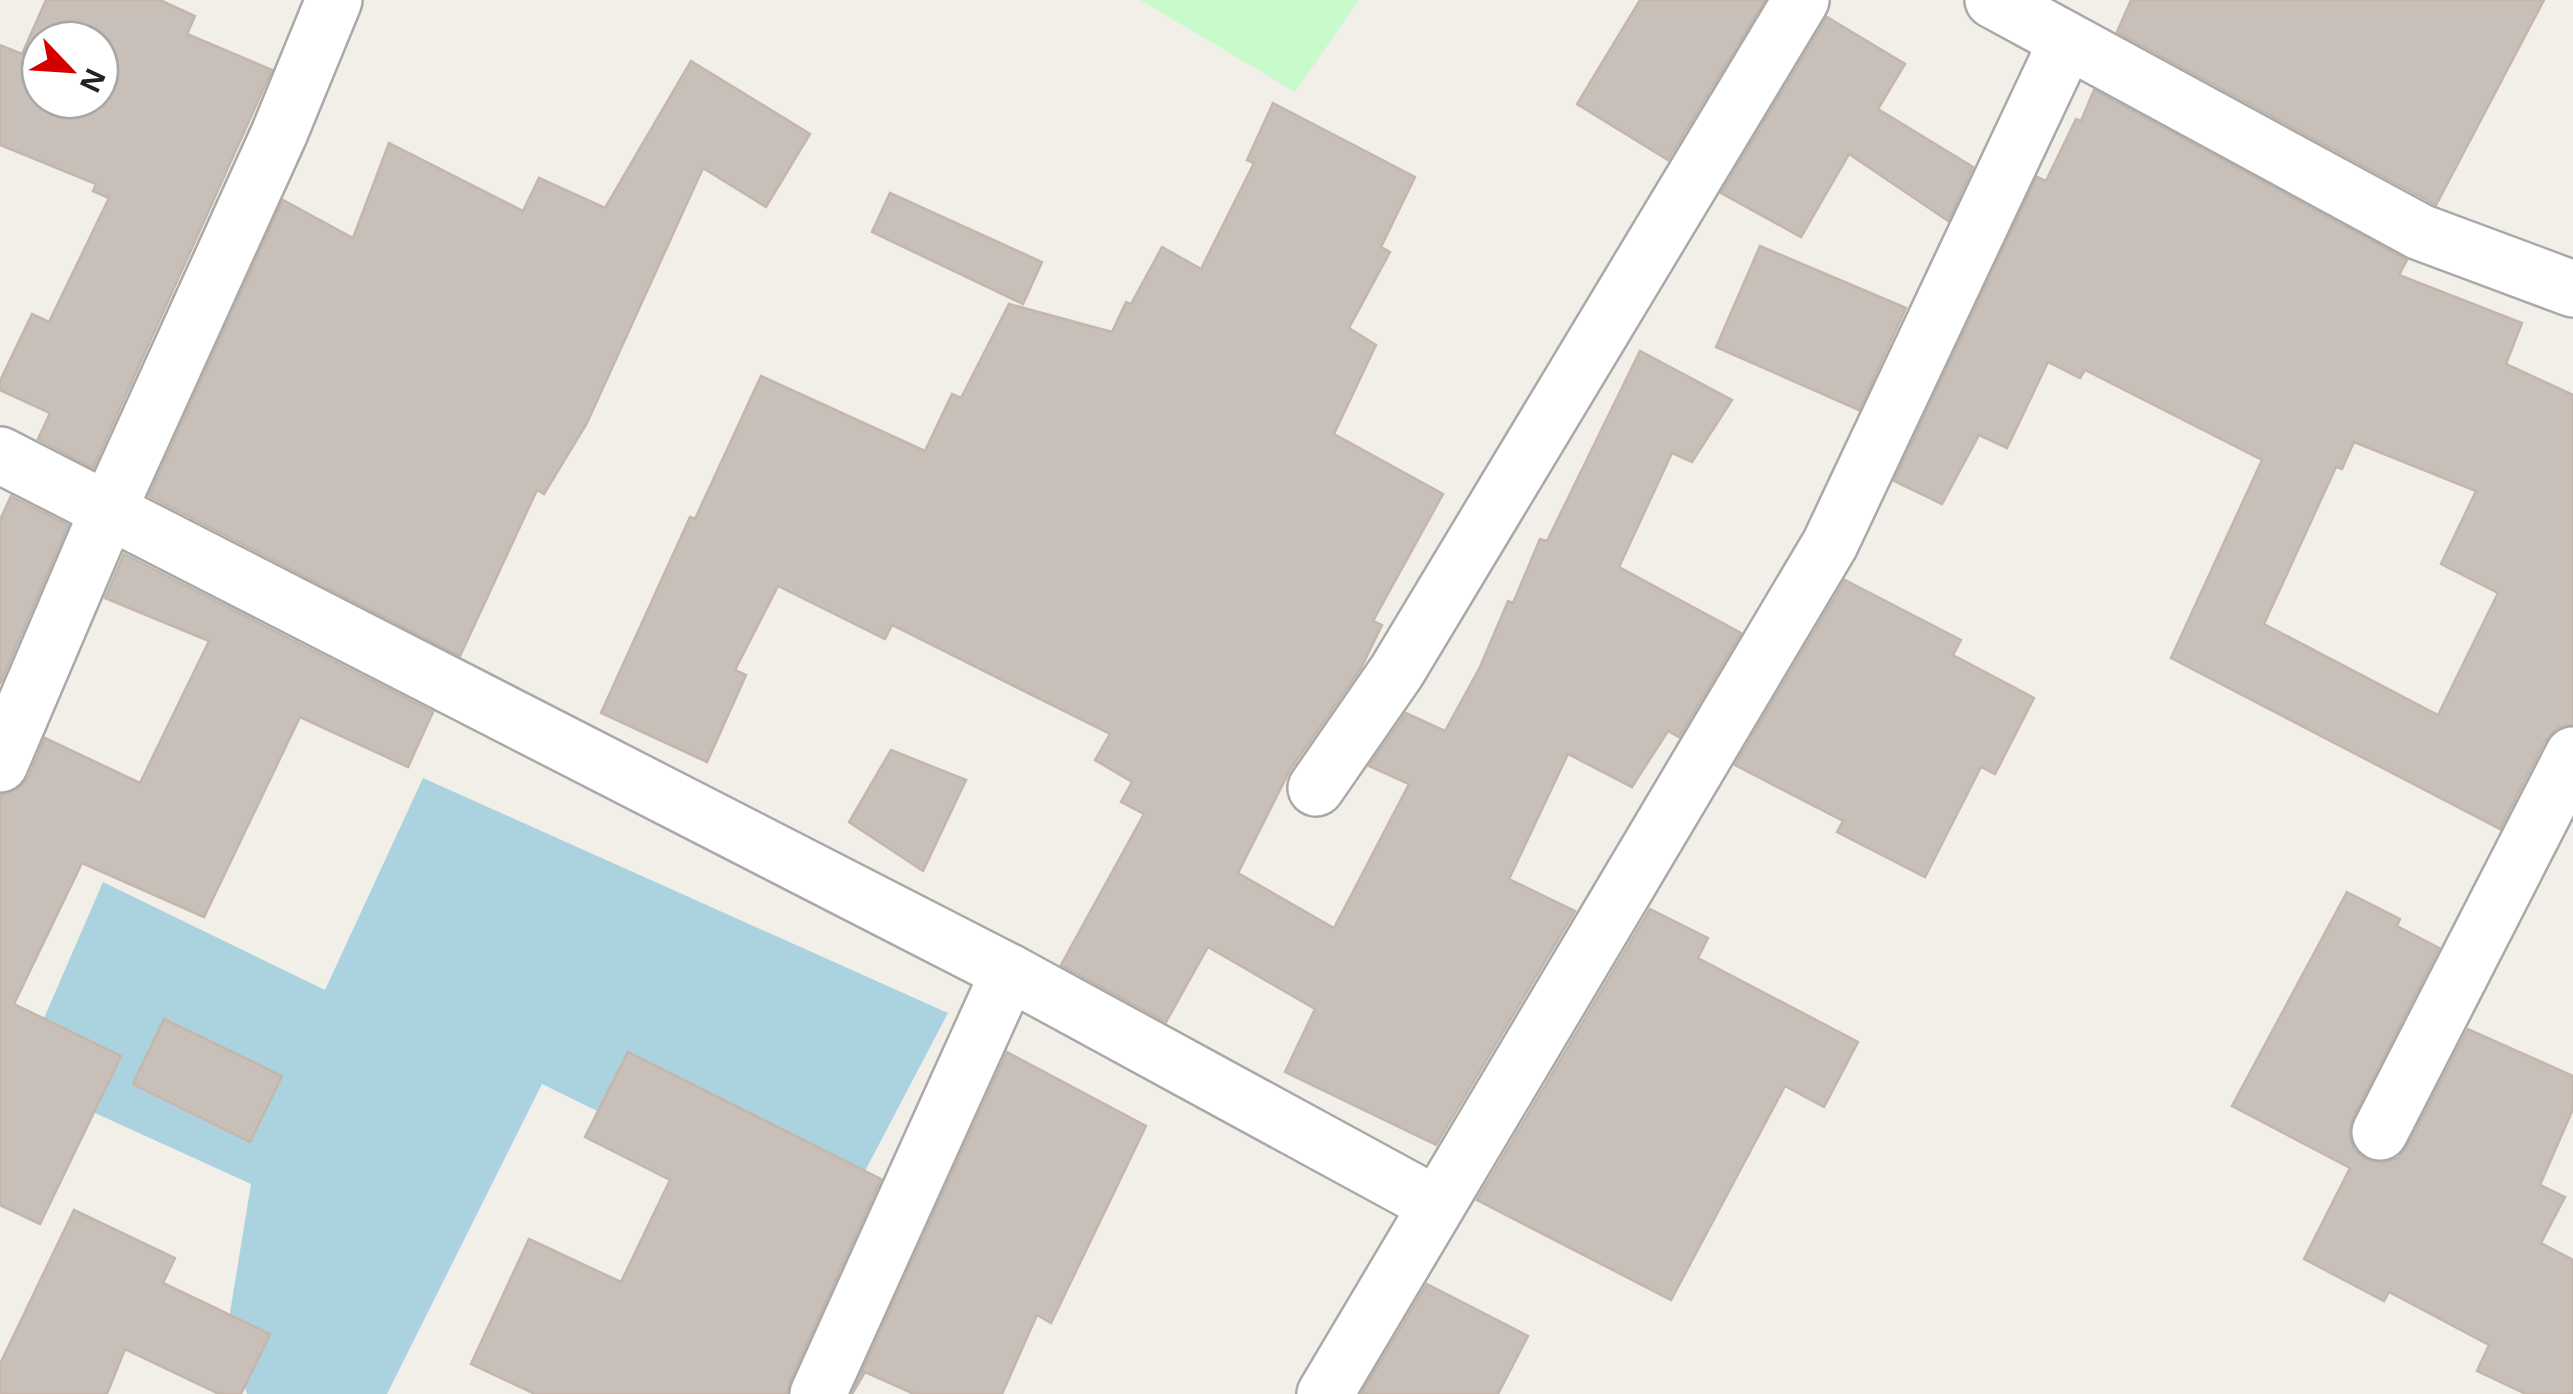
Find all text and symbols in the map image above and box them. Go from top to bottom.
north arrow [20,20,120,120]
text: N [72,63,116,99]

